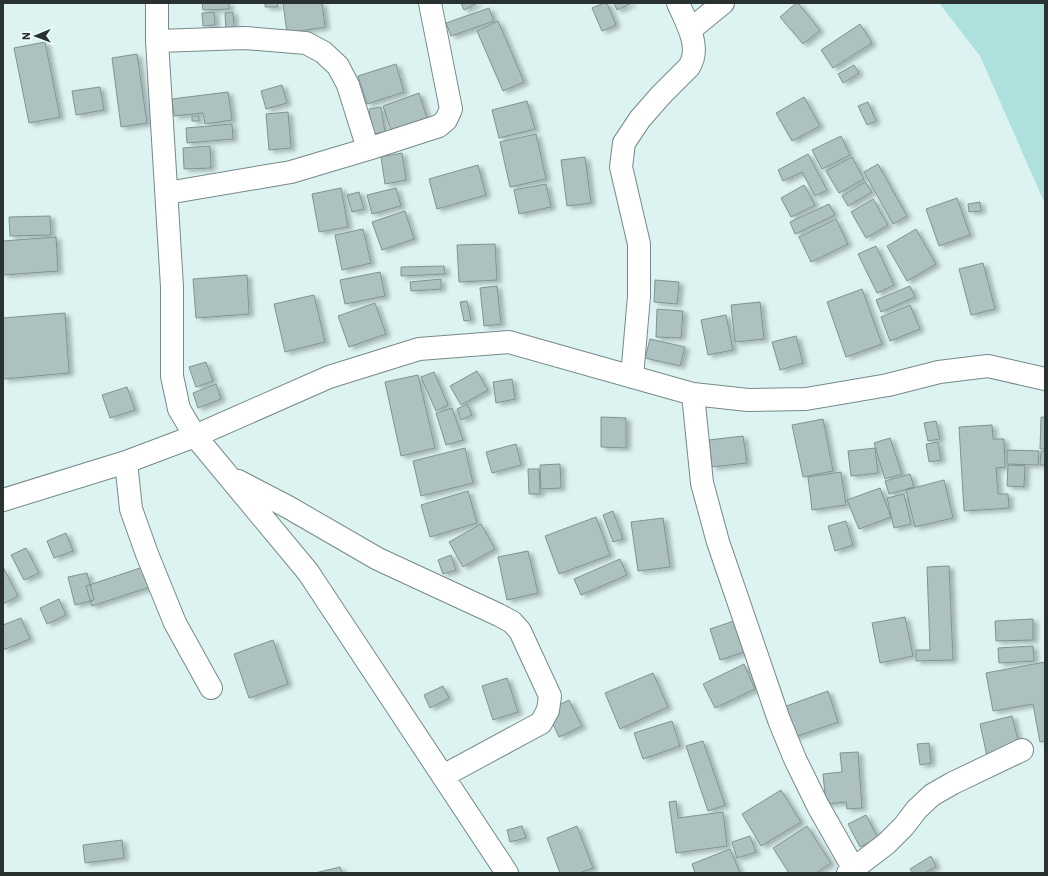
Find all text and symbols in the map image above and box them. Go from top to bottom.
north arrow [16,16,56,56]
text: N [19,32,33,40]

